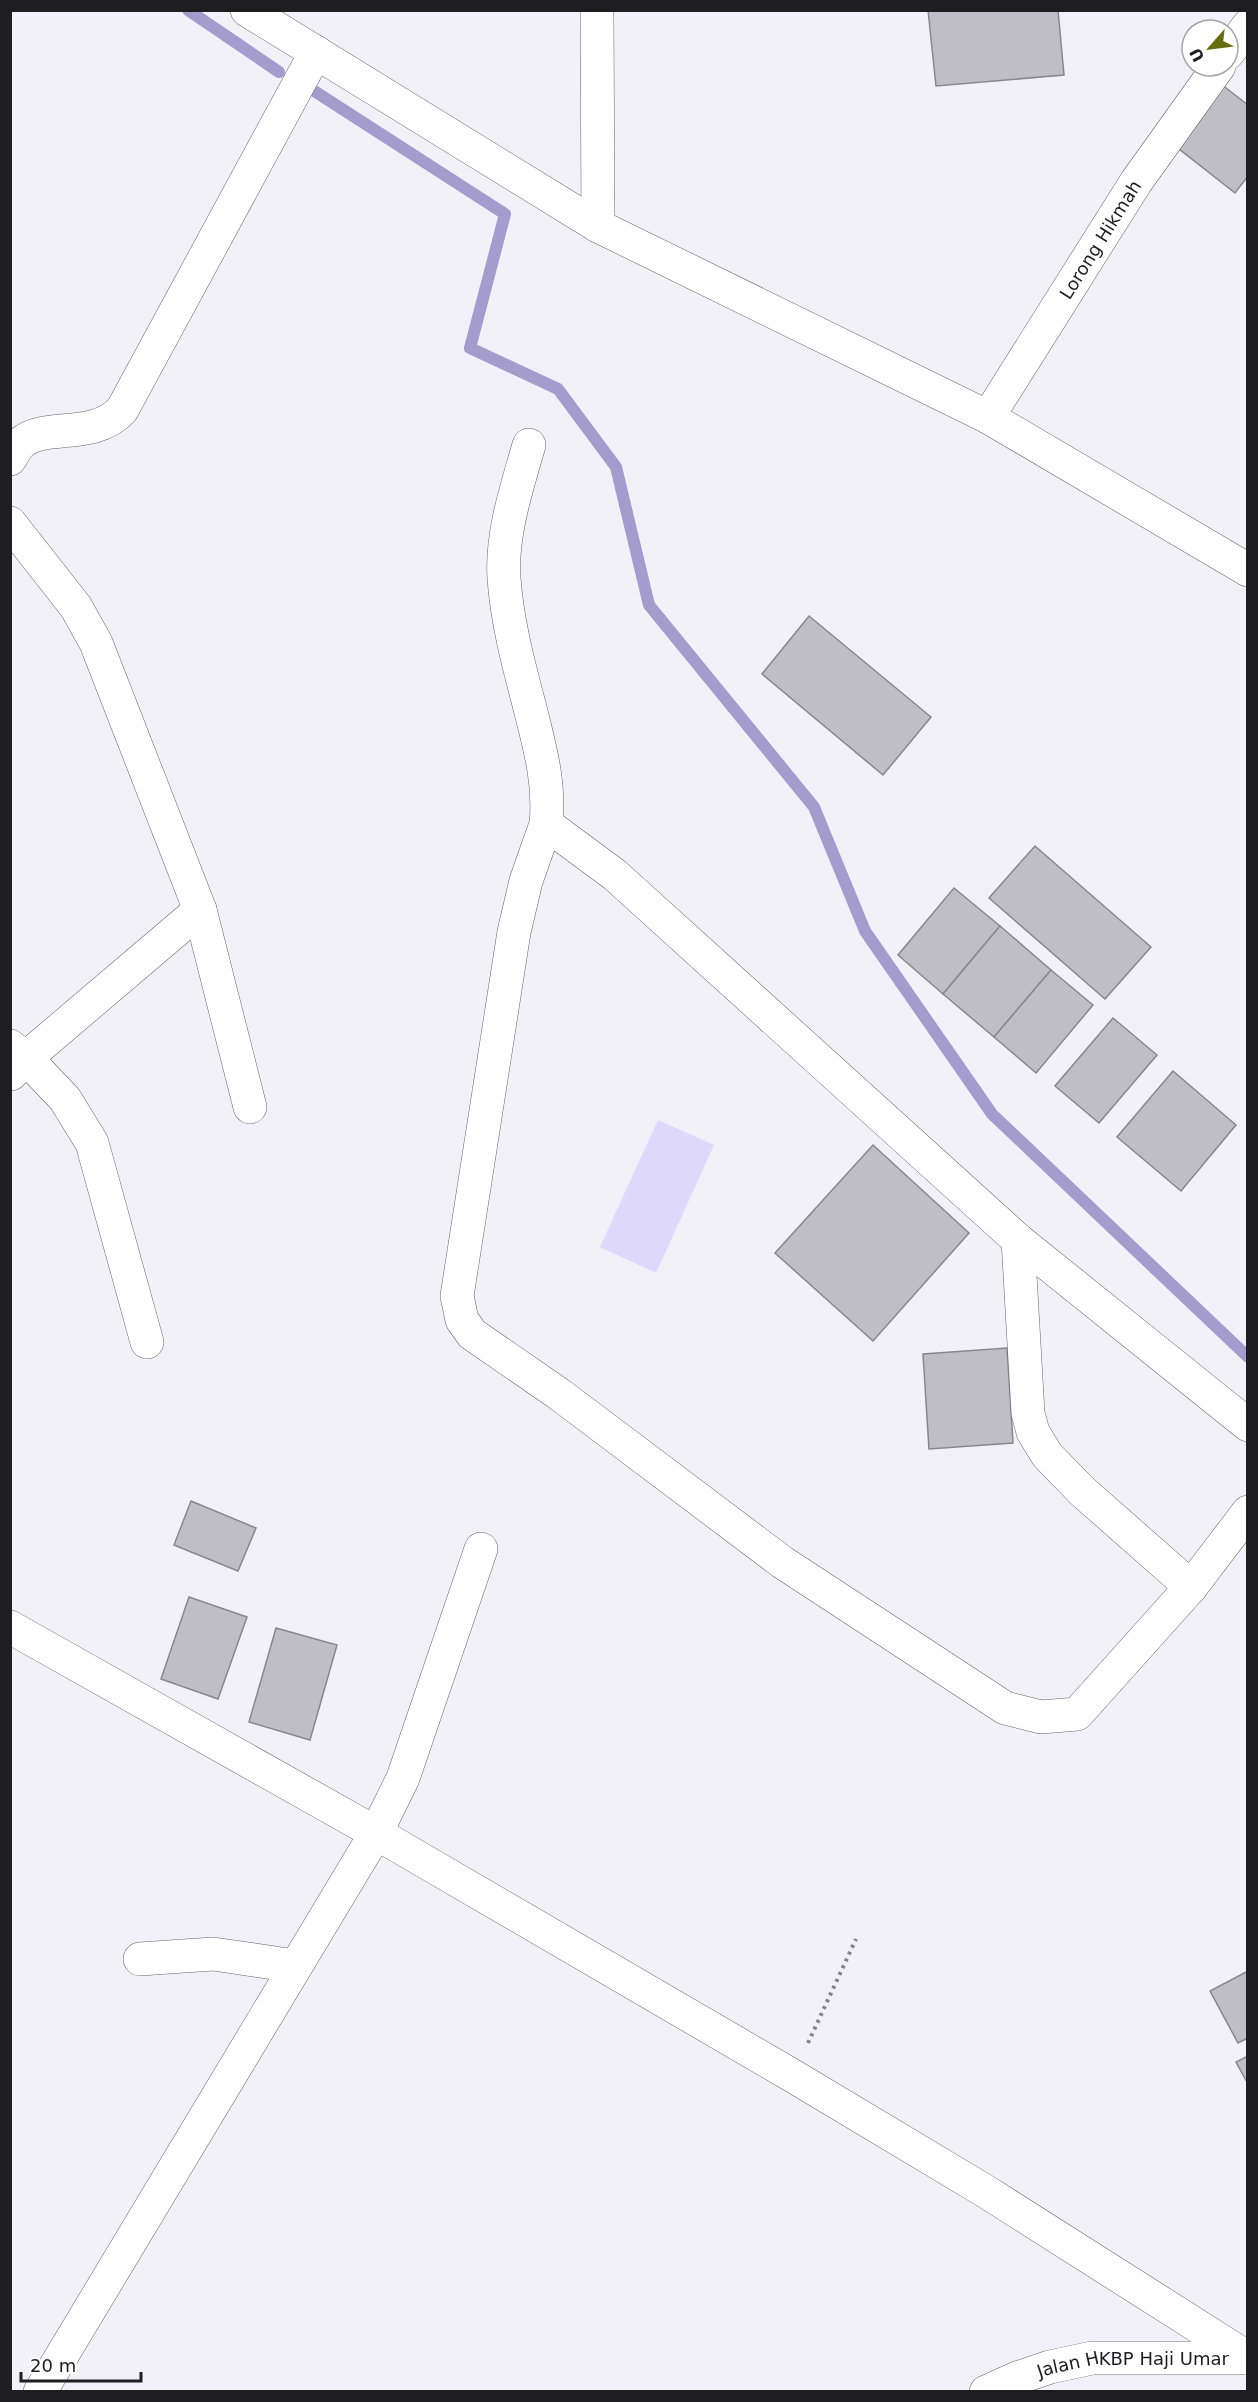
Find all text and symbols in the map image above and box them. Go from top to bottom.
north arrow [1180,18,1240,78]
text: U [1186,45,1209,65]
street label: Lorong Hikmah [1055,176,1145,303]
scale bar [21,2345,141,2383]
street label: Jalan HKBP Haji Umar [1033,2346,1230,2382]
text: 20 m [30,2355,76,2376]

